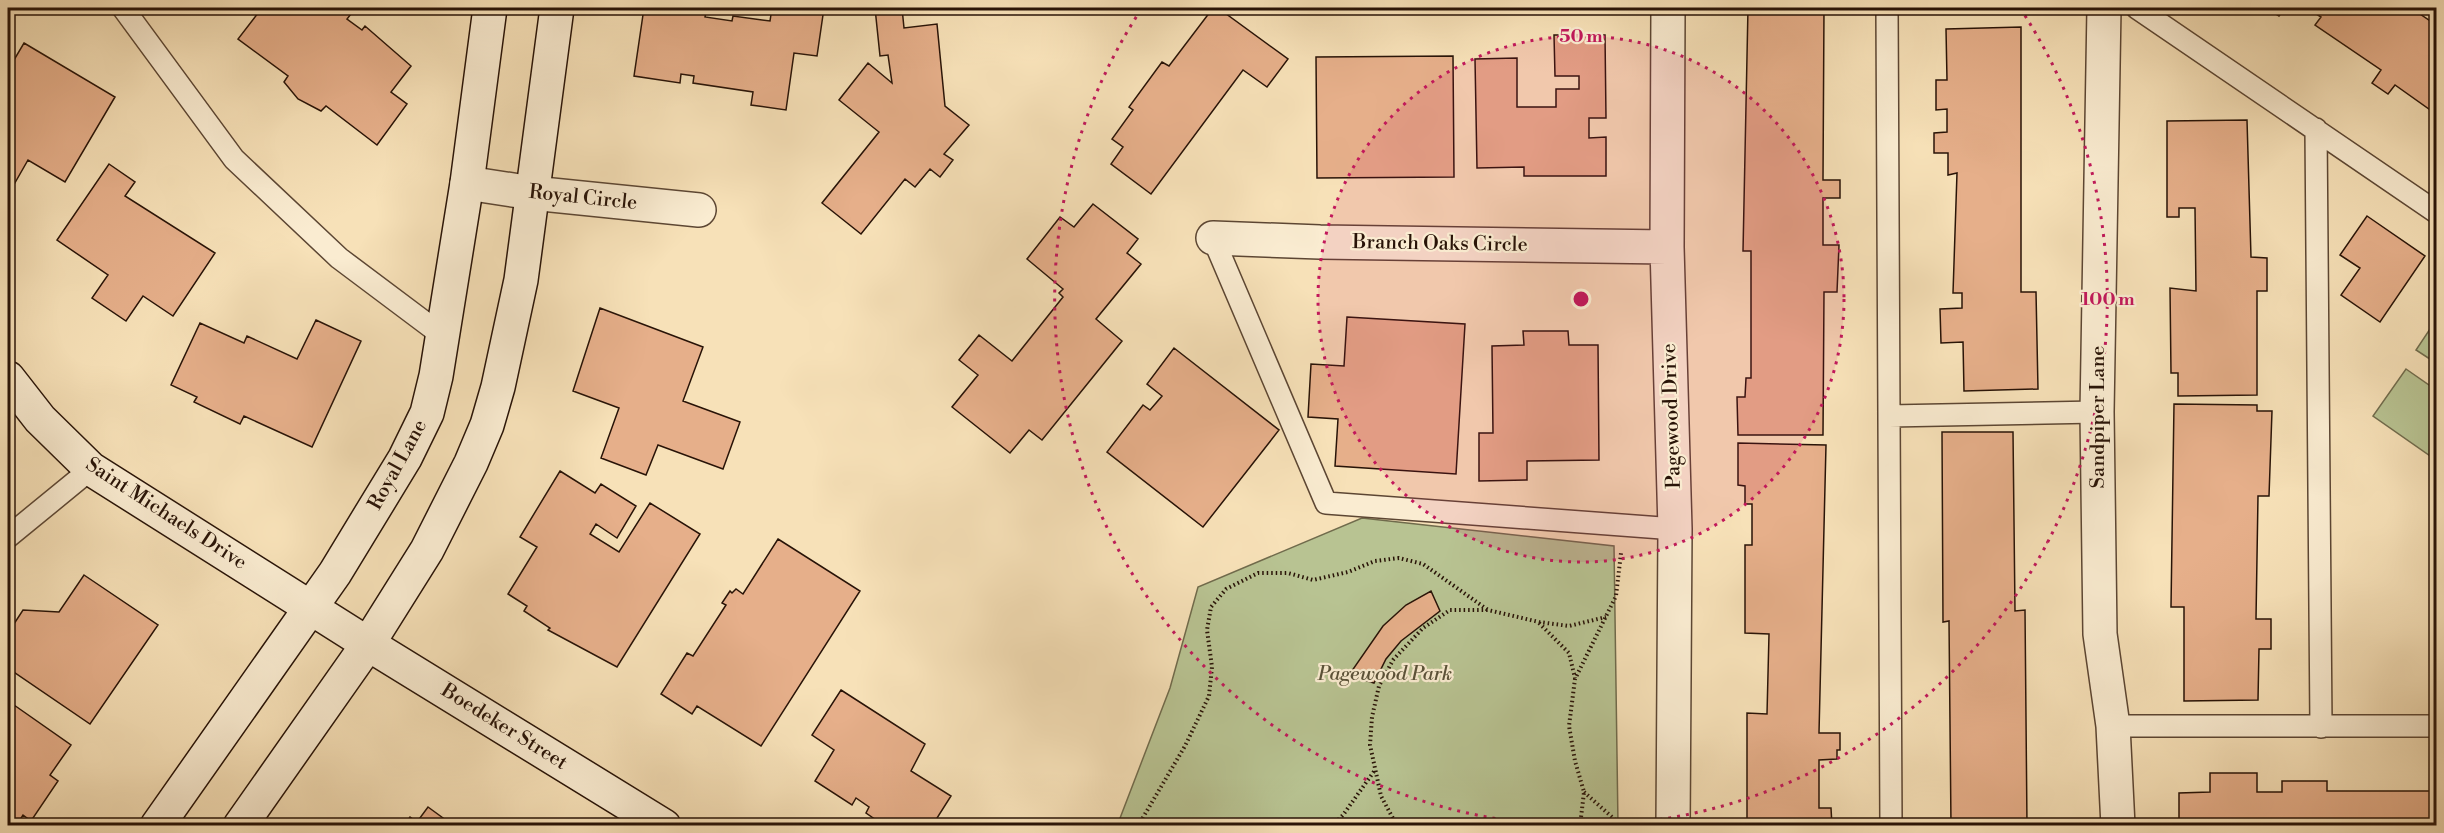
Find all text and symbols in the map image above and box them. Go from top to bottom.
text: 50 m [1559,25,1603,48]
street label: Royal Circle [527,180,639,216]
street label: Branch Oaks Circle [1351,230,1528,258]
text: 100 m [2081,288,2135,311]
centre of rings [1571,289,1591,309]
street label: Pagewood Drive [1657,343,1687,489]
street label: Sandpiper Lane [2086,346,2111,488]
street label: Royal Lane [363,415,433,515]
street label: Saint Michaels Drive [81,452,251,576]
park label: Pagewood Park [1317,662,1452,687]
street label: Boedeker Street [435,678,572,776]

